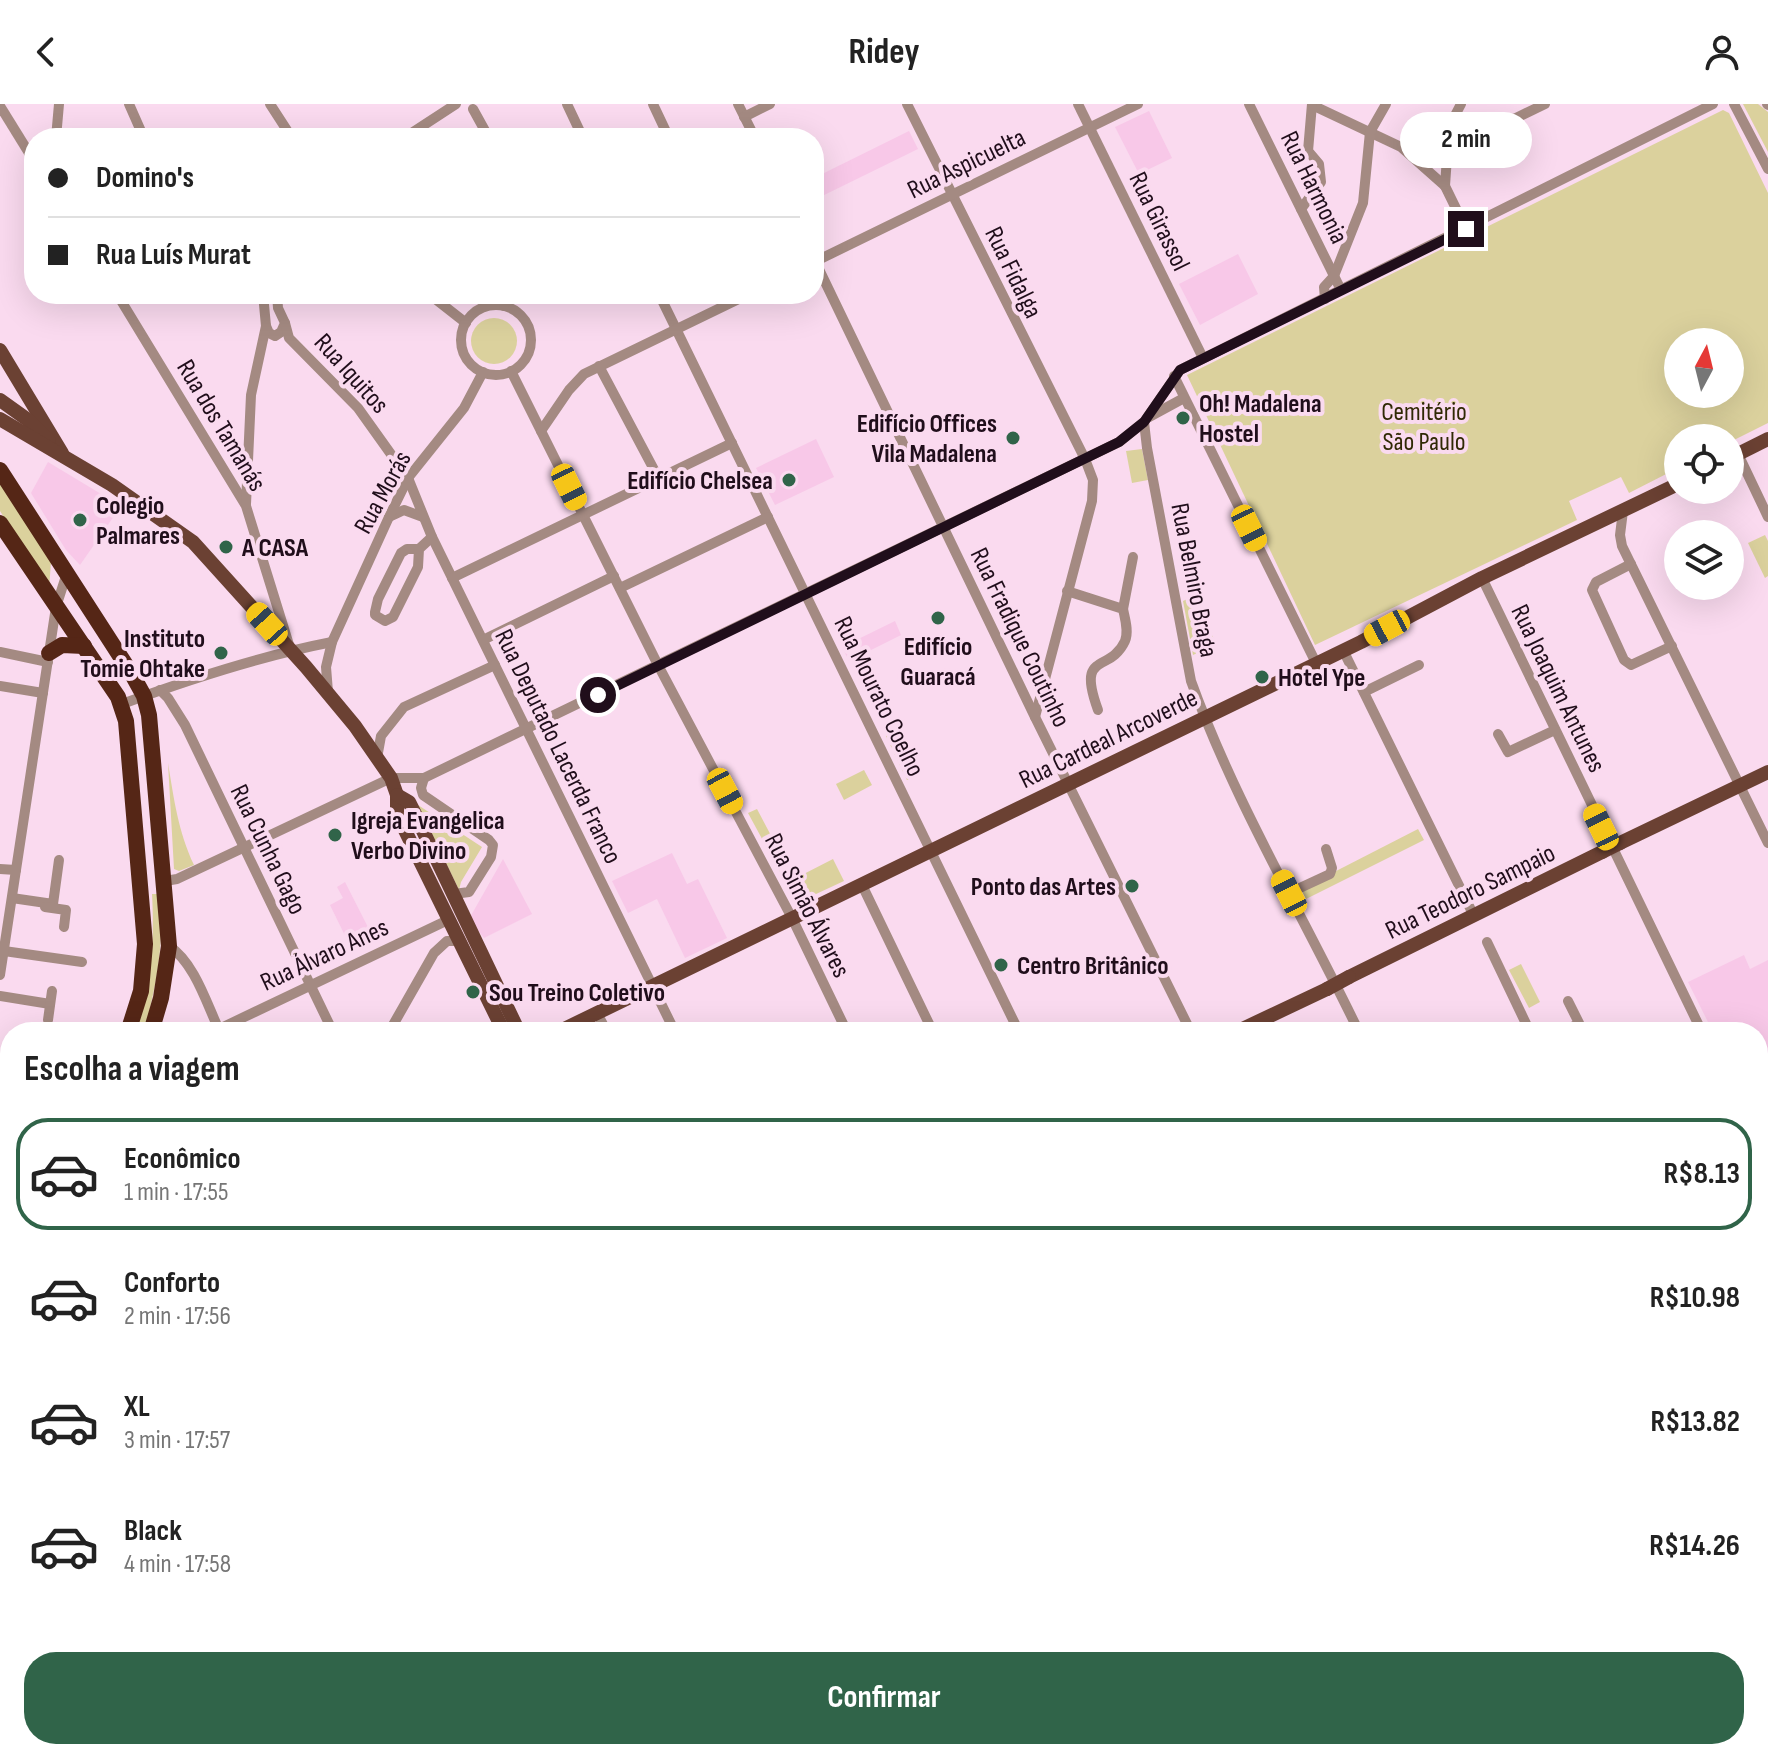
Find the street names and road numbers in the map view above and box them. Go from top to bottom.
street label: Rua Aspicuelta [903,122,1031,206]
street label: Rua Harmonia [1273,126,1354,249]
street label: Rua Girassol [1121,167,1196,276]
street label: Rua Fidalga [977,222,1048,323]
street label: Rua Iquitos [307,328,395,420]
street label: Rua dos Tamanás [169,354,272,497]
street label: Rua Morás [348,446,419,539]
street label: Rua Belmiro Braga [1163,501,1224,660]
street label: Rua Fradique Coutinho [963,543,1076,732]
street label: Rua Joaquim Antunes [1504,600,1612,778]
street label: Rua Mourato Coelho [827,612,931,782]
street label: Rua Deputado Lacerda Franco [487,624,628,869]
street label: Rua Cardeal Arcoverde [1014,683,1203,796]
street label: Rua Cunha Gago [223,780,312,920]
street label: Rua Simão Álvares [757,829,856,983]
street label: Rua Teodoro Sampaio [1381,838,1561,947]
street label: Rua Álvaro Anes [256,912,394,998]

